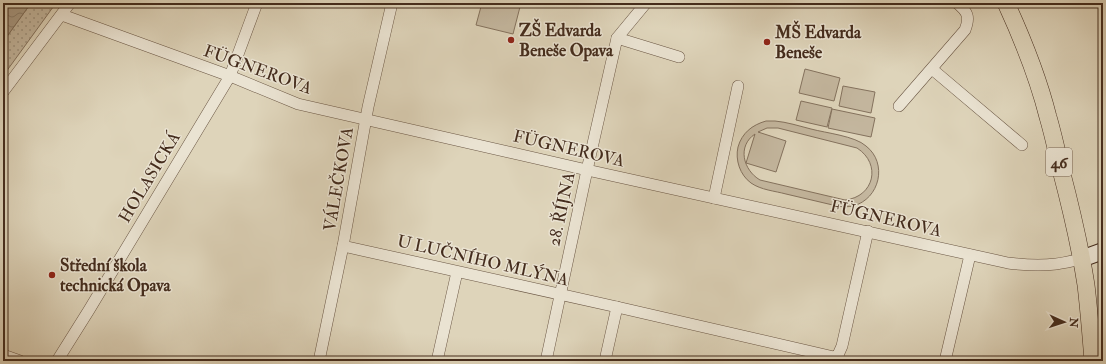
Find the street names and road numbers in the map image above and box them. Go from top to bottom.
street label: FÜGNEROVA [201,40,315,99]
street label: VÁLEČKOVA [318,125,358,233]
street label: FÜGNEROVA [511,125,627,172]
street label: HOLASICKÁ [113,127,185,227]
road number: 46 [1046,148,1072,176]
street label: 28. ŘÍJNA [541,170,581,248]
street label: FÜGNEROVA [828,195,944,242]
street label: U LUČNÍHO MLÝNA [395,230,571,290]

